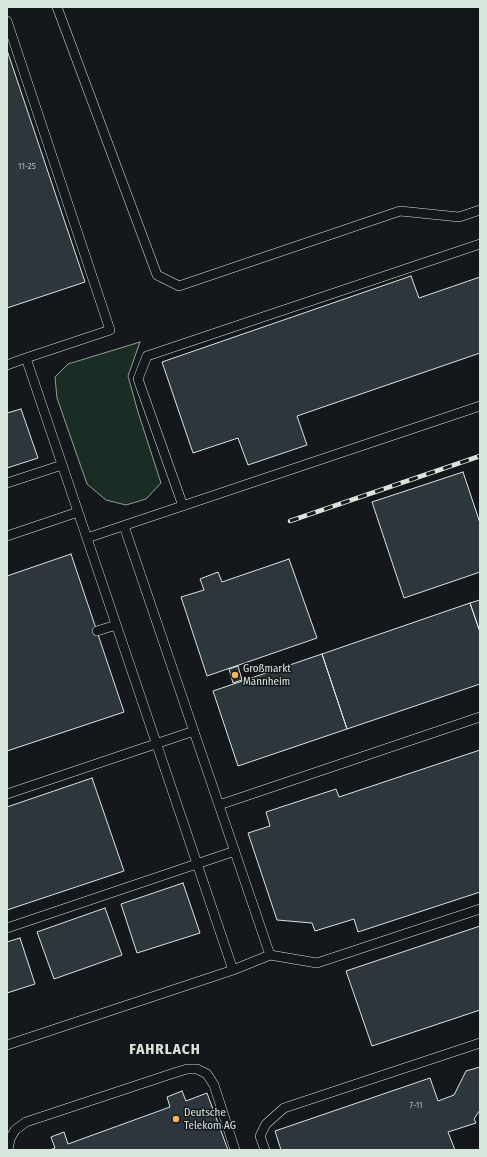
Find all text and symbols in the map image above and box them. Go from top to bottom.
house number: 11-25 [18,161,36,171]
place label: Großmarkt Mannheim [243,662,291,688]
marker: Großmarkt Mannheim [230,670,240,680]
district label: FAHRLACH [129,1041,201,1059]
house number: 7-11 [409,1100,423,1110]
place label: Deutsche Telekom AG [184,1106,236,1132]
marker: Deutsche Telekom AG [171,1114,181,1124]

